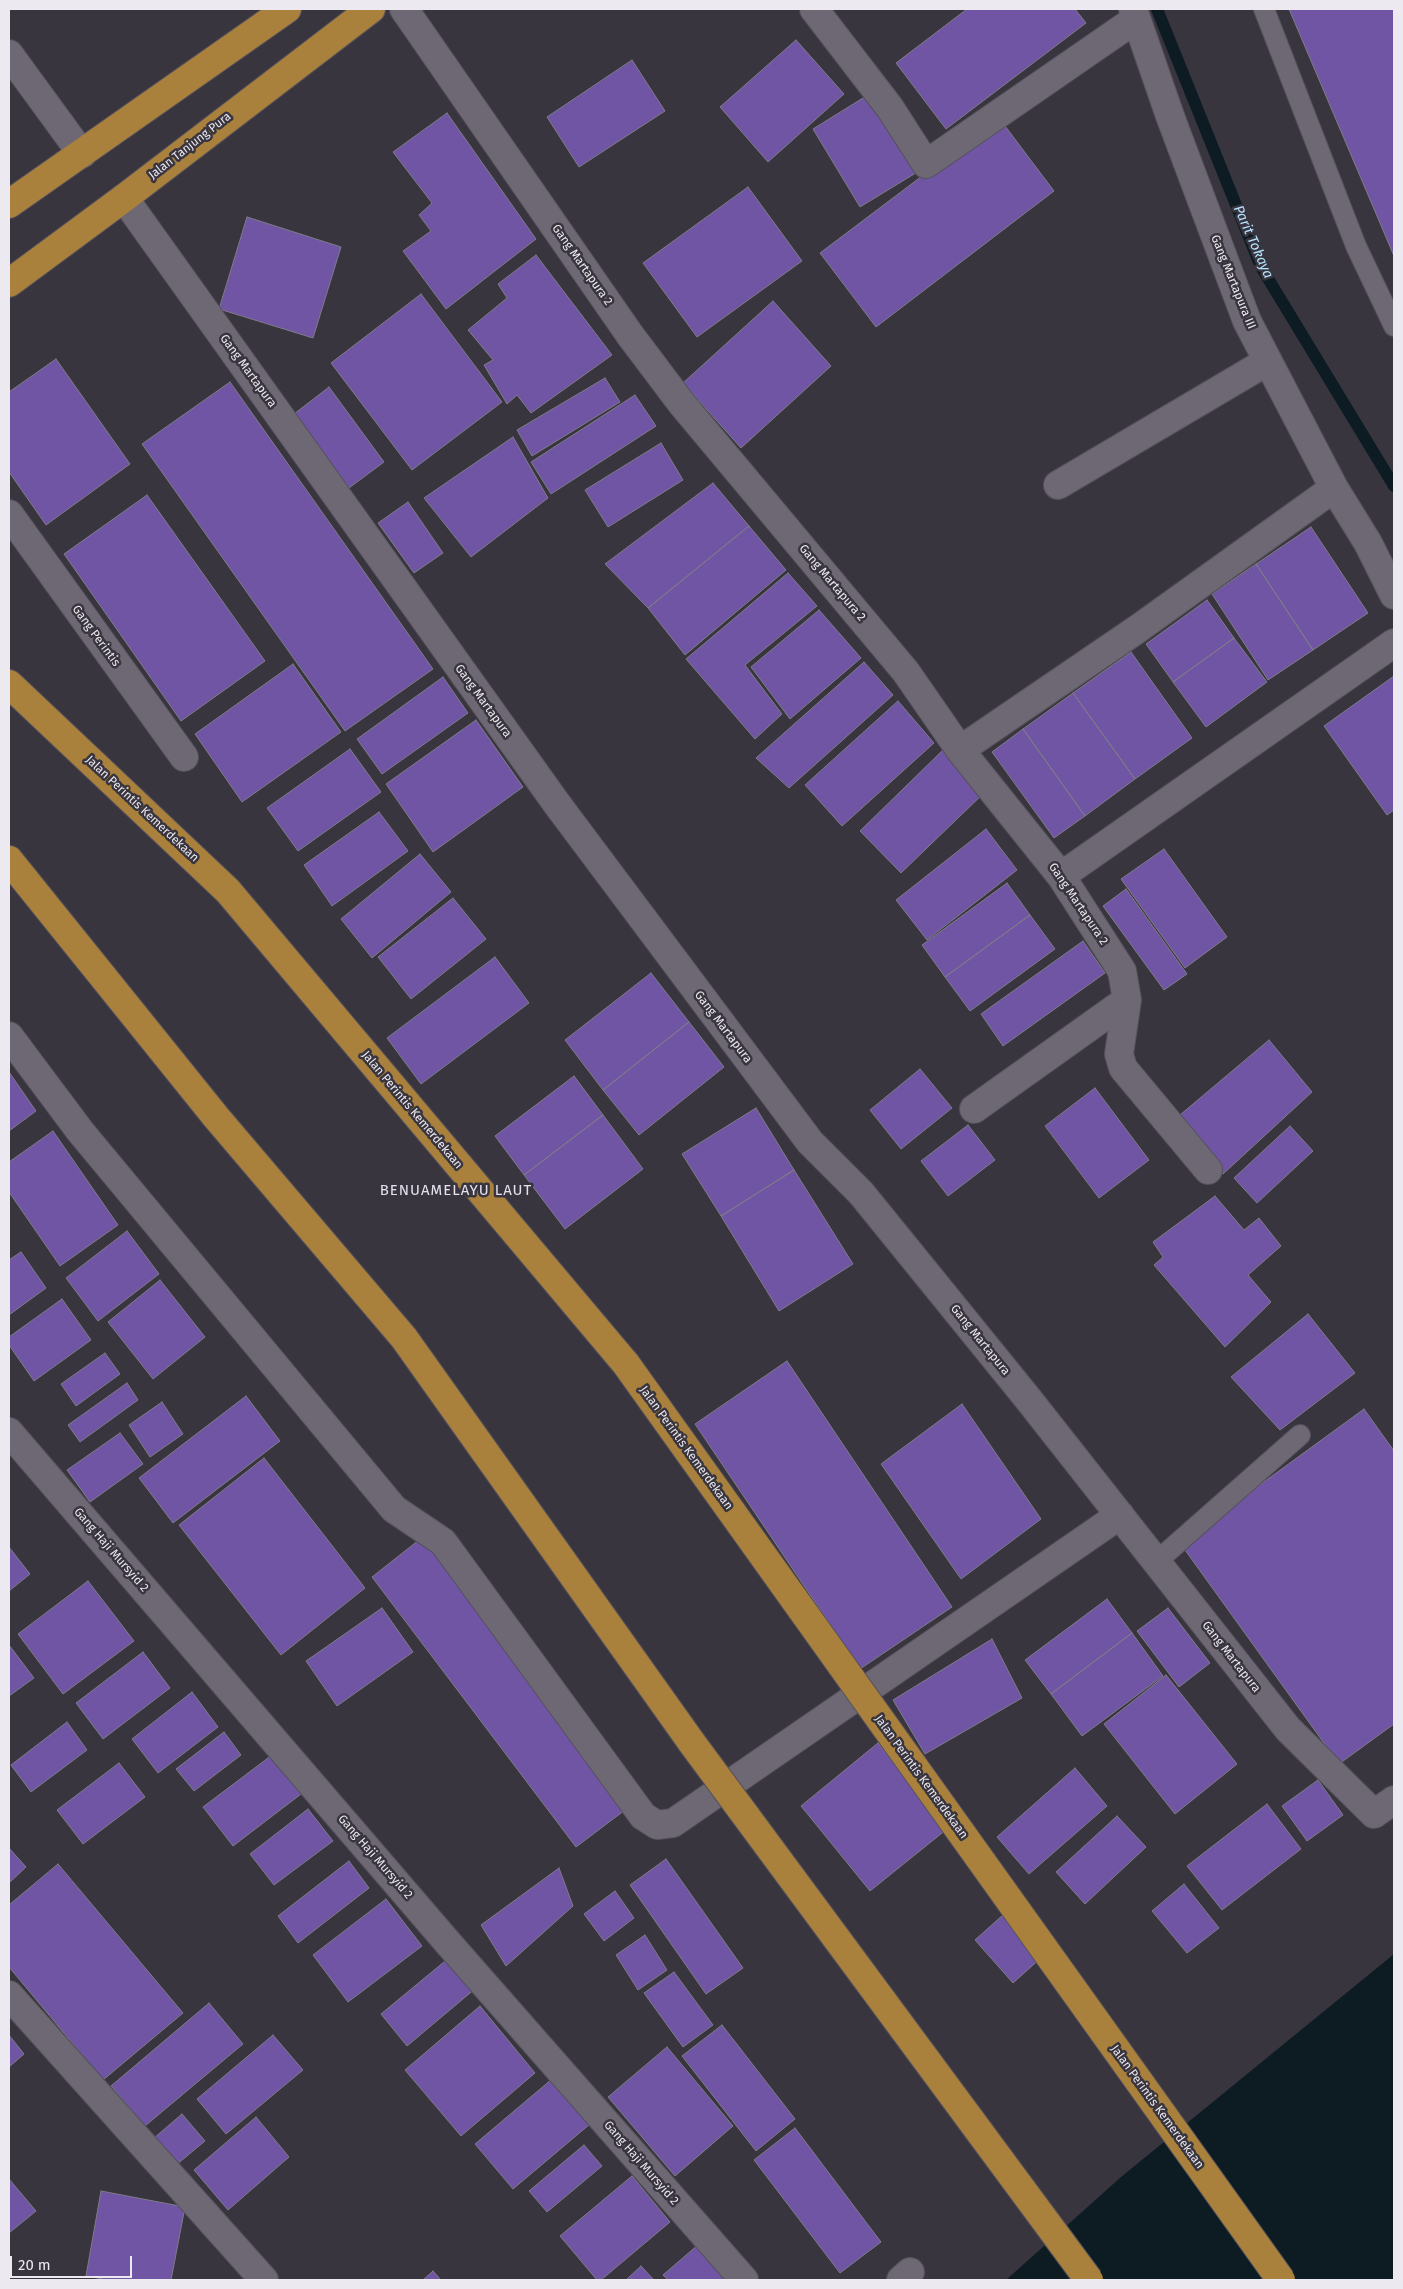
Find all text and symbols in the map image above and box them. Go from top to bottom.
street label: Jalan Tanjung Pura [146,109,234,183]
water label: Parit Tokaya [1229,203,1277,281]
street label: Gang Martapura 2 [549,222,615,308]
street label: Gang Martapura III [1208,233,1258,331]
street label: Gang Martapura [217,332,279,410]
street label: Gang Martapura 2 [796,542,868,624]
street label: Gang Perintis [69,603,123,669]
street label: Gang Martapura [452,662,514,740]
street label: Jalan Perintis Kemerdekaan [83,753,201,865]
street label: Gang Martapura 2 [1045,860,1111,948]
street label: Gang Martapura [691,988,755,1066]
street label: Jalan Perintis Kemerdekaan [359,1048,465,1172]
district label: BENUAMELAYU LAUT [378,1182,534,1200]
street label: Gang Martapura [947,1302,1013,1378]
street label: Jalan Perintis Kemerdekaan [636,1383,736,1513]
street label: Gang Haji Mursyid 2 [71,1505,151,1595]
street label: Gang Martapura [1199,1618,1263,1696]
street label: Jalan Perintis Kemerdekaan [871,1712,971,1842]
street label: Gang Haji Mursyid 2 [335,1812,415,1902]
street label: Jalan Perintis Kemerdekaan [1107,2042,1207,2172]
street label: Gang Haji Mursyid 2 [601,2118,681,2208]
scale bar [12,2246,135,2278]
text: 20 m [18,2256,51,2274]

